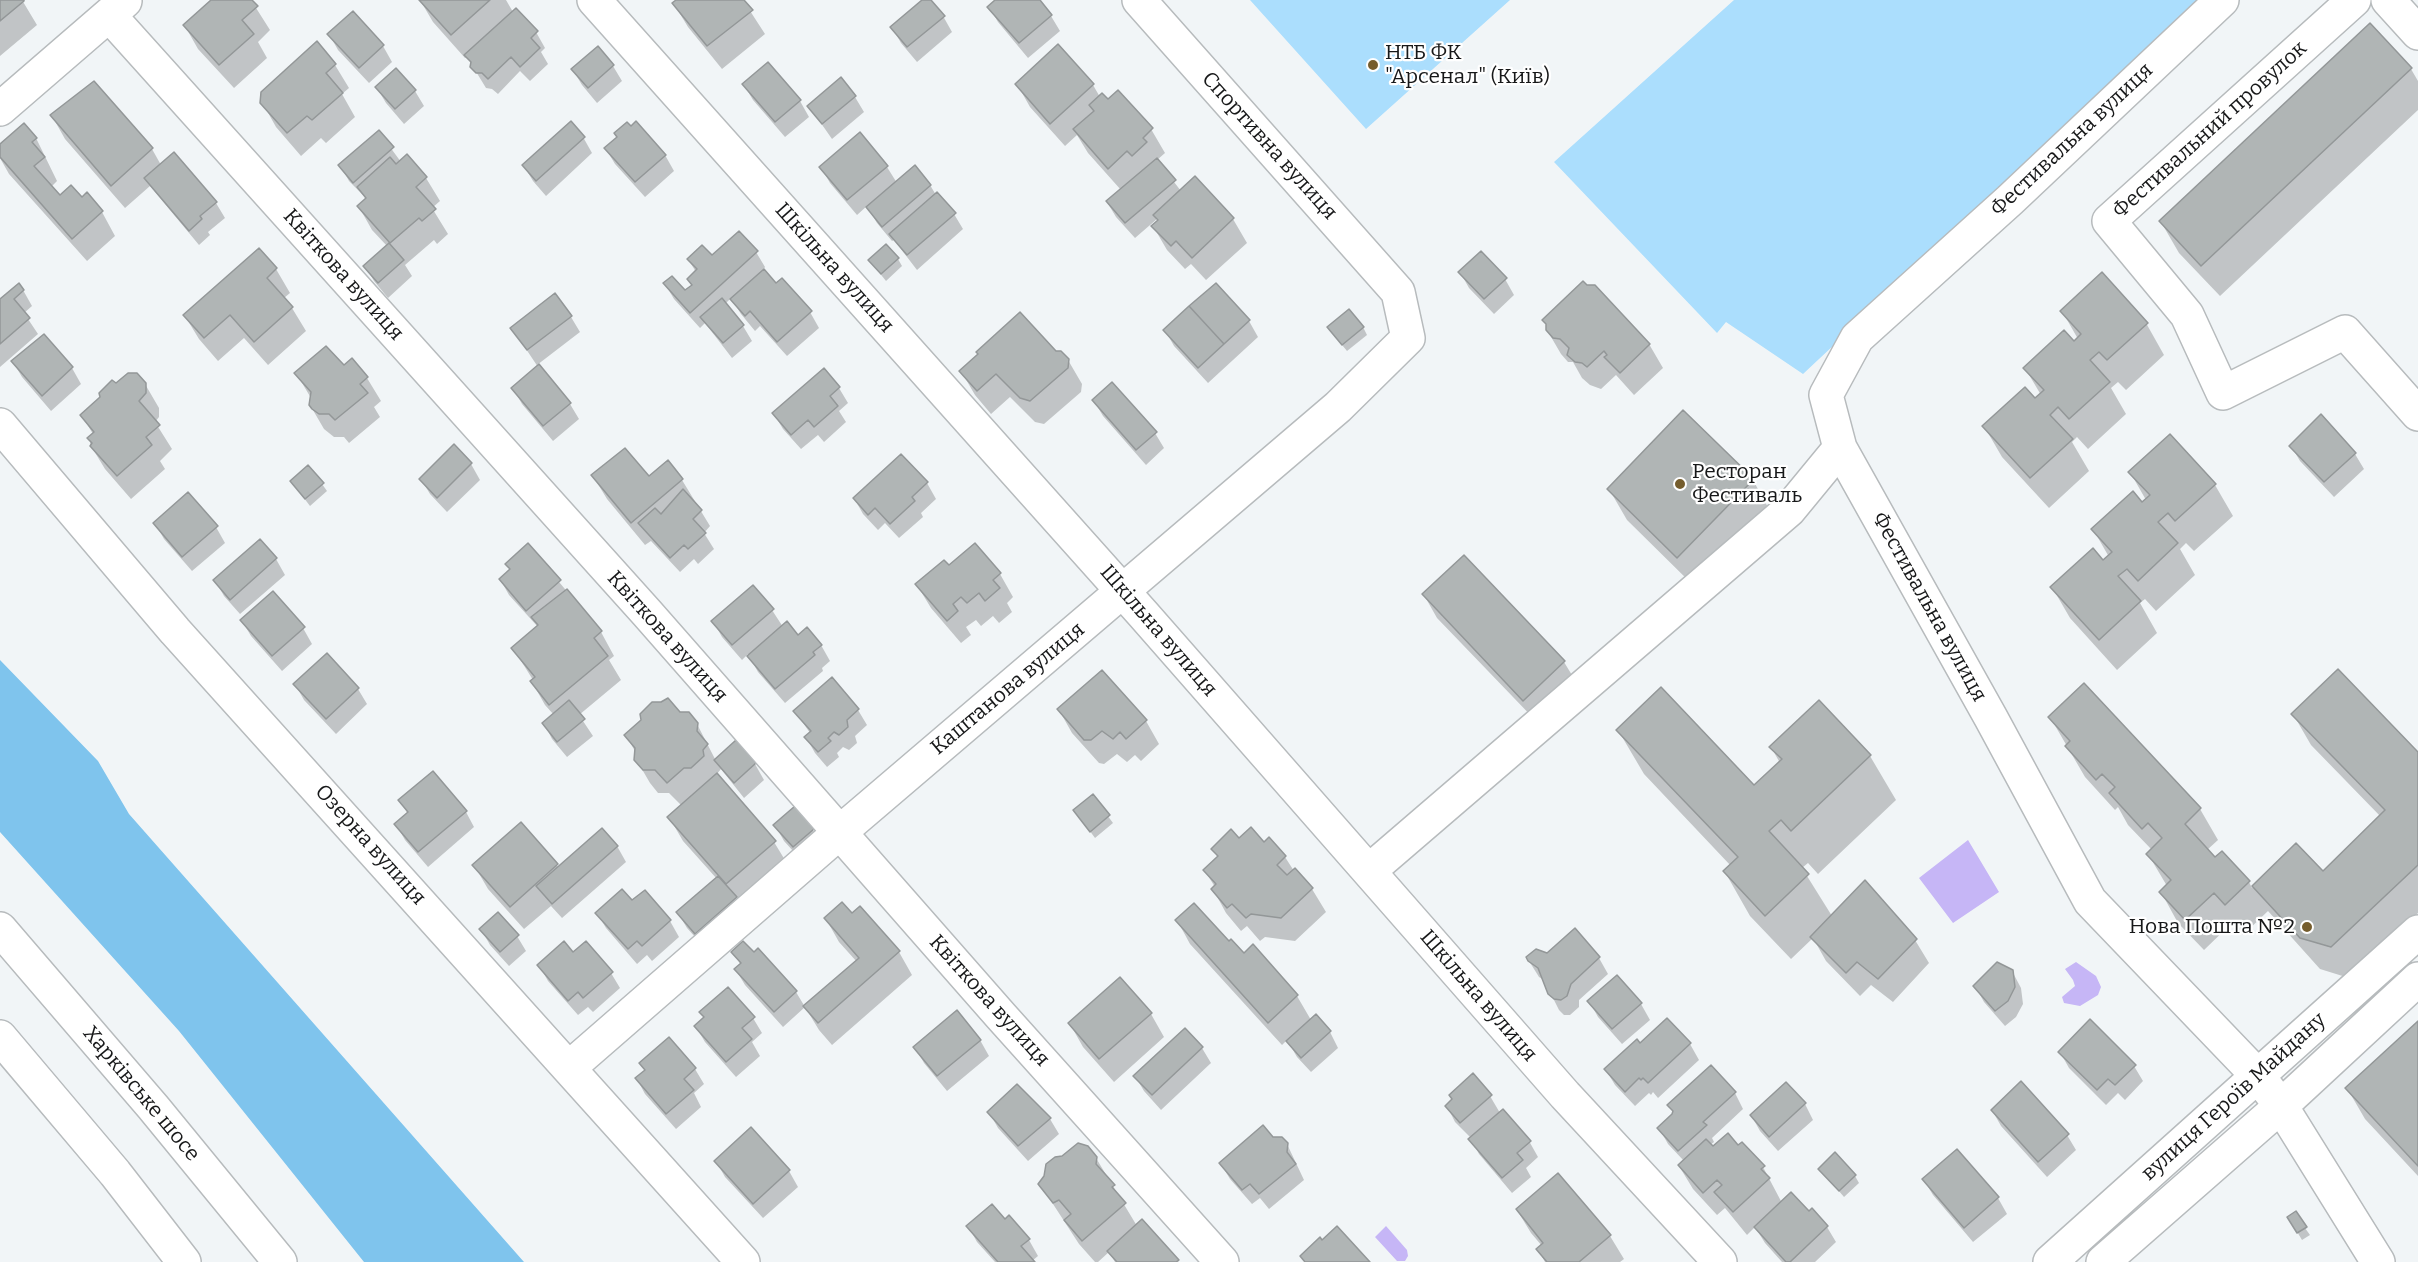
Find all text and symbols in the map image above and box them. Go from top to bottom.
street label: Фестивальний провулок [2108,36,2312,224]
place label: НТБ ФК "Арсенал" (Київ) [1385,40,1550,90]
marker: НТБ ФК "Арсенал" (Київ) [1366,58,1380,72]
street label: Фестивальна вулиця [1986,58,2158,222]
street label: Спортивна вулиця [1196,67,1342,225]
street label: Шкільна вулиця [769,198,899,338]
street label: Квіткова вулиця [277,204,409,346]
place label: Ресторан Фестиваль [1692,459,1802,509]
marker: Ресторан Фестиваль [1673,477,1687,491]
street label: Фестивальна вулиця [1866,508,1992,706]
street label: Шкільна вулиця [1094,560,1222,702]
street label: Квіткова вулиця [601,566,733,708]
street label: Каштанова вулиця [926,617,1090,761]
street label: Озерна вулиця [309,780,431,910]
place label: Нова Пошта №2 [2129,914,2295,940]
marker: Нова Пошта №2 [2300,920,2314,934]
street label: Шкільна вулиця [1414,925,1542,1067]
street label: Квіткова вулиця [923,930,1055,1072]
street label: вулиця Героїв Майдану [2137,1008,2331,1186]
street label: Харківське шосе [77,1021,205,1167]

